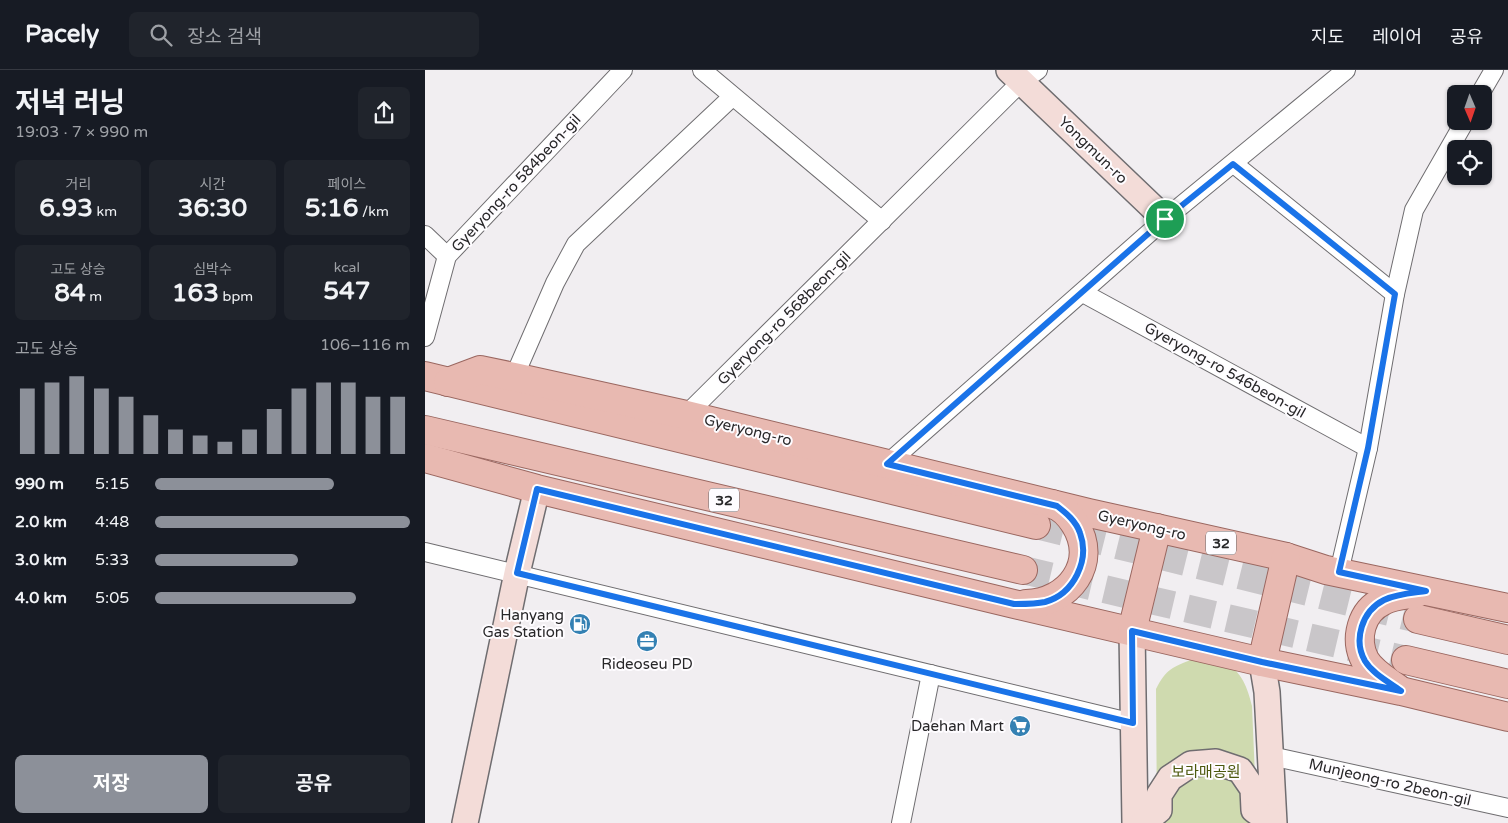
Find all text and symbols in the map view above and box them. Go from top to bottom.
search box [129,12,479,57]
text: Pacely [25,20,99,49]
icon: search [147,21,175,49]
text: 장소 검색 [187,26,262,48]
text: 지도 [1311,26,1344,48]
text: 레이어 [1372,26,1422,48]
text: 공유 [1450,26,1483,48]
north arrow [1447,85,1493,130]
map controls [1447,85,1492,185]
text: 저녁 러닝 [15,86,125,120]
button: share [358,87,410,139]
street label: Gyeryong-ro 584beon-gil [448,111,584,255]
street label: Yongmun-ro [1055,113,1131,187]
text: 19:03 · 7 × 990 m [15,122,148,142]
button: locate [1447,140,1492,185]
text: 거리 [65,176,91,193]
text: 시간 [200,176,225,193]
text: 페이스 [328,176,366,193]
text: 6.93 [39,193,93,223]
text: 36:30 [178,193,247,223]
text: 5:16 [305,193,358,223]
pin [1144,198,1186,240]
text: km [93,203,117,220]
text: /km [358,203,389,220]
icon: arrive [1151,205,1179,233]
street label: Gyeryong-ro 568beon-gil [713,247,855,389]
text: kcal [334,259,360,276]
text: 고도 상승 [51,261,106,278]
text: 심박수 [193,261,232,278]
text: 547 [323,276,370,306]
text: 84 [54,278,86,308]
text: 163 [172,278,219,308]
text: m [86,288,102,305]
text: bpm [219,288,253,305]
street label: Gyeryong-ro 546beon-gil [1141,318,1309,422]
text: 106–116 m [320,335,410,355]
text: 고도 상승 [15,339,78,359]
street label: Gyeryong-ro [702,410,794,450]
text: 990 m [15,474,64,494]
text: 5:15 [95,474,129,494]
road number: 32 [709,488,739,512]
street label: Gyeryong-ro [1096,506,1188,544]
text: 2.0 km [15,512,67,532]
text: 4:48 [95,512,129,532]
road number: 32 [1206,532,1236,554]
text: 3.0 km [15,550,67,570]
text: 5:33 [95,550,129,570]
text: 4.0 km [15,588,67,608]
text: 5:05 [95,588,129,608]
place label: Hanyang Gas Station [483,606,564,641]
fuel station icon: Hanyang Gas Station [568,612,592,636]
office icon: Rideoseu PD [635,629,659,653]
place label: Rideoseu PD [601,655,693,673]
supermarket icon: Daehan Mart [1008,714,1032,738]
place label: Daehan Mart [911,717,1004,735]
button: 저장 [15,755,208,813]
button: 공유 [218,755,410,813]
street label: Munjeong-ro 2beon-gil [1307,755,1473,809]
park label: 보라매공원 [1171,763,1241,781]

